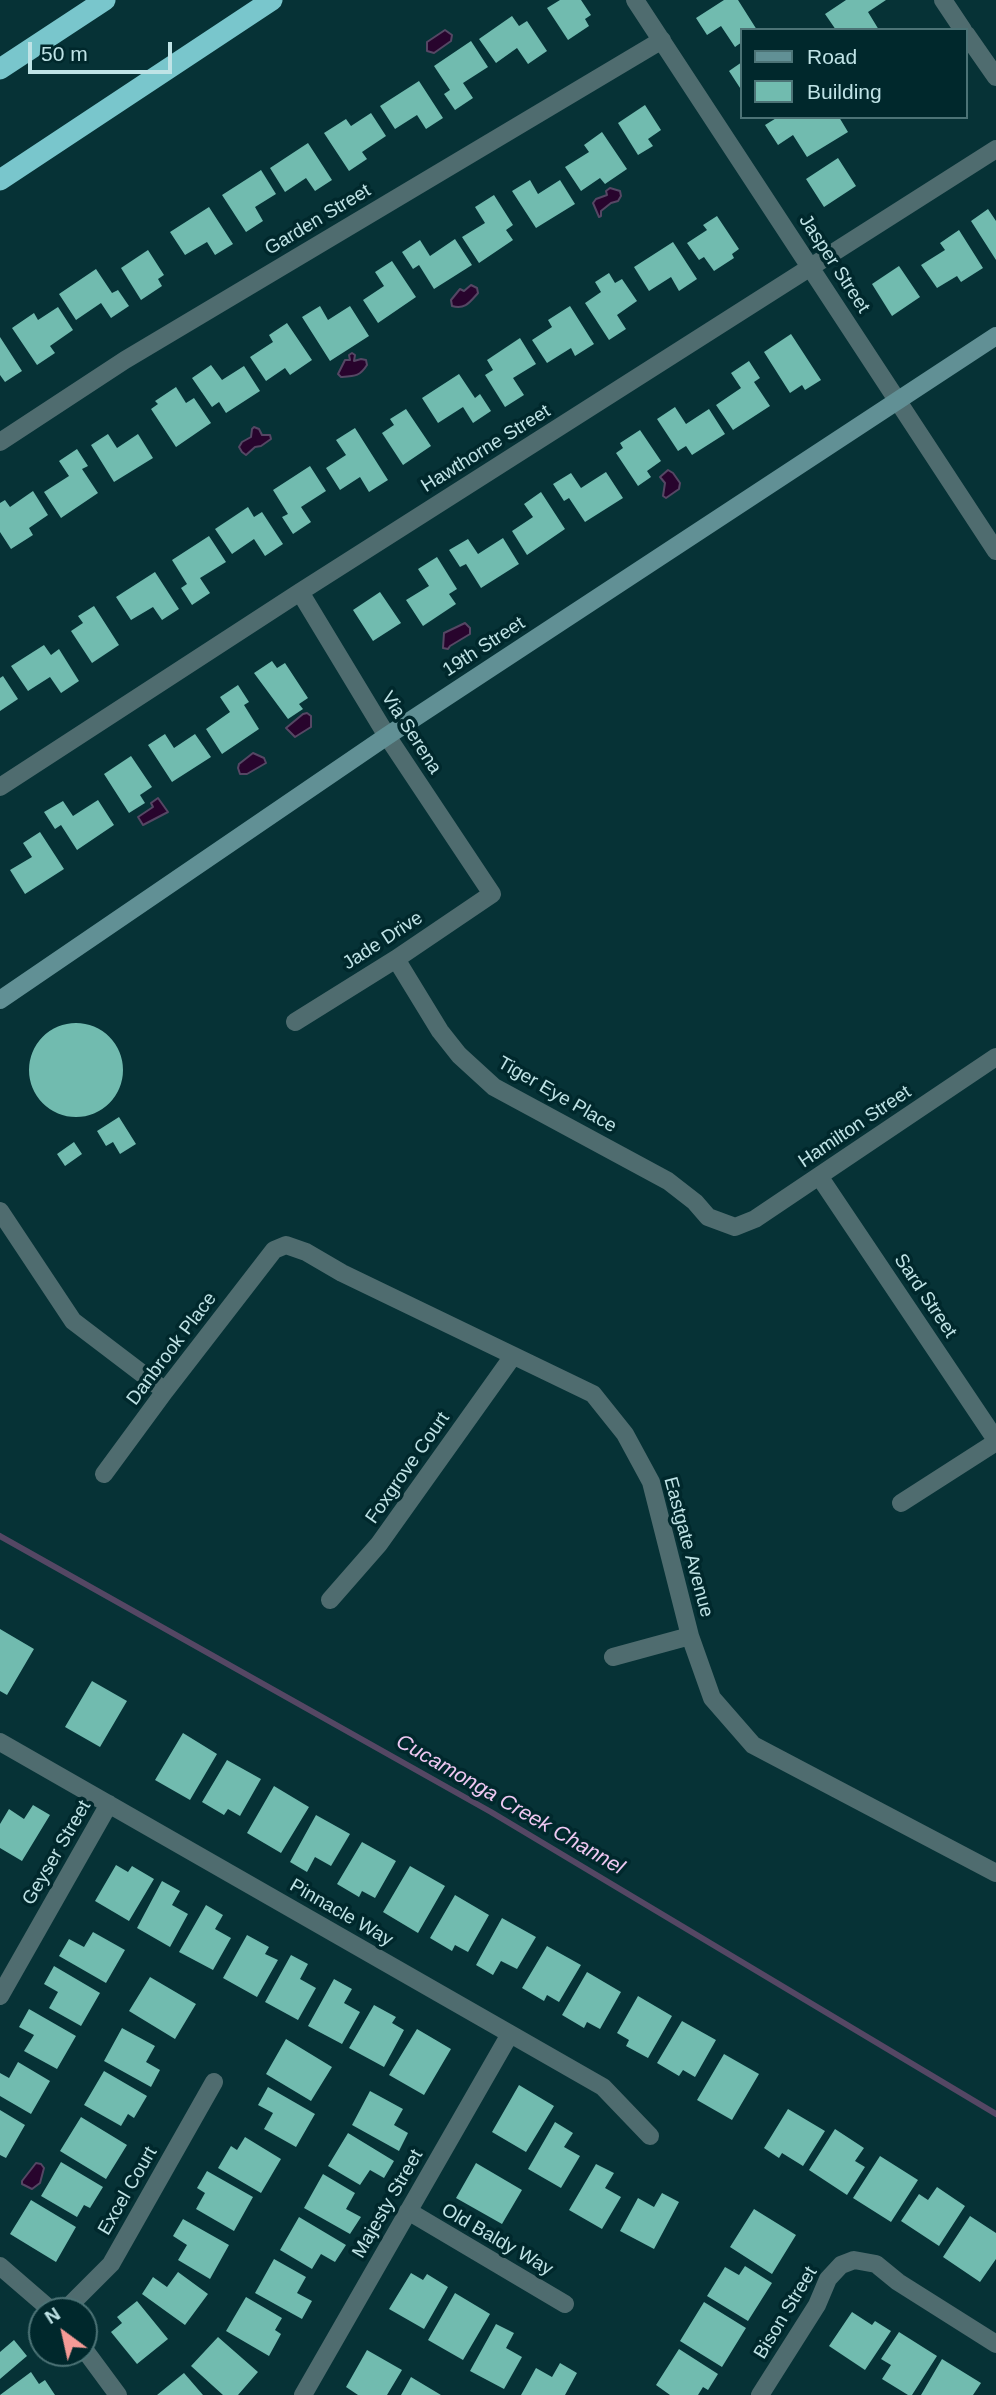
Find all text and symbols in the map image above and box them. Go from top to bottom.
scale bar [32,28,175,72]
legend [740,28,968,119]
text: 50 m [41,42,88,65]
text: Road [807,45,857,68]
text: Building [807,80,882,103]
street label: Garden Street [261,179,375,261]
street label: Jasper Street [794,210,874,318]
street label: Hawthorne Street [417,400,555,498]
street label: 19th Street [439,612,529,682]
street label: Via Serena [376,688,446,778]
street label: Jade Drive [339,907,427,975]
street label: Tiger Eye Place [494,1052,620,1138]
street label: Hamilton Street [794,1081,916,1173]
street label: Sard Street [889,1250,961,1342]
street label: Danbrook Place [122,1288,222,1410]
street label: Foxgrove Court [361,1408,455,1528]
street label: Eastgate Avenue [658,1474,718,1620]
water label: Cucamonga Creek Channel [391,1729,629,1881]
street label: Geyser Street [18,1797,96,1909]
street label: Pinnacle Way [285,1874,397,1952]
street label: Excel Court [94,2143,162,2239]
street label: Majesty Street [348,2146,428,2262]
street label: Old Baldy Way [437,2199,557,2281]
street label: Bison Street [750,2263,822,2363]
north arrow [28,2297,98,2367]
text: N [41,2303,64,2328]

